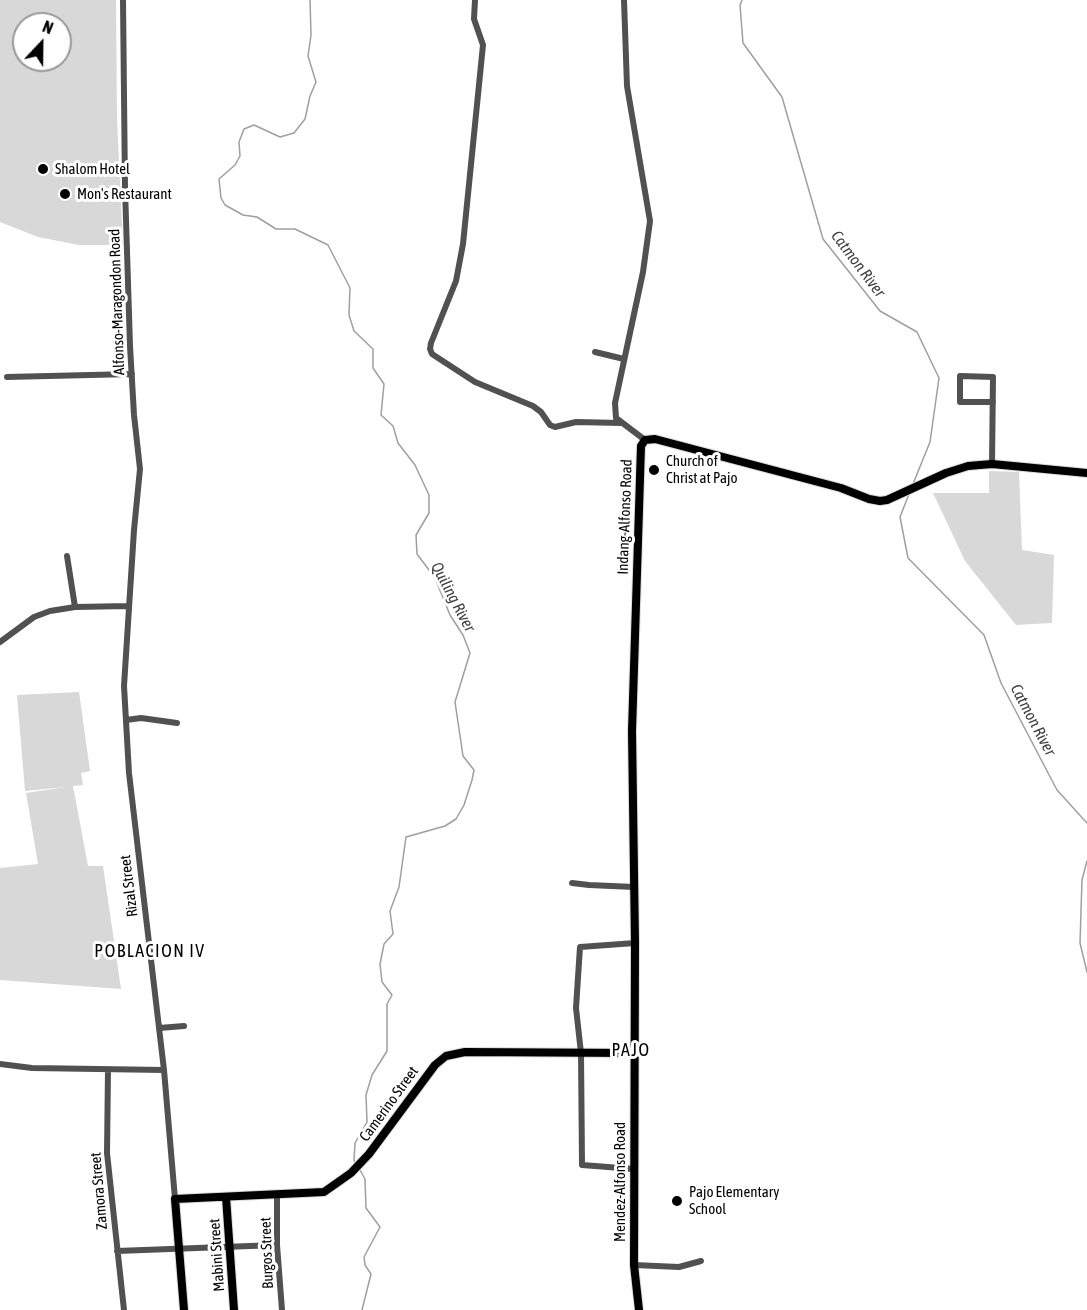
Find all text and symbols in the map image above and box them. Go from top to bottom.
north arrow [12,12,72,72]
text: N [40,17,56,37]
place label: Shalom Hotel [55,160,130,178]
marker: Shalom Hotel [36,162,50,176]
place label: Mon's Restaurant [77,185,172,203]
marker: Mon's Restaurant [58,187,72,201]
water label: Catmon River [827,227,889,301]
street label: Alfonso-Maragondon Road [105,228,129,376]
place label: Church of Christ at Pajo [666,452,737,487]
street label: Indang-Alfonso Road [614,459,636,575]
marker: Church of Christ at Pajo [647,463,661,477]
water label: Quiling River [427,559,479,635]
water label: Catmon River [1006,681,1060,759]
street label: Rizal Street [116,854,142,918]
district label: POBLACION IV [94,940,206,962]
district label: PAJO [611,1039,651,1061]
street label: Camerino Street [356,1063,422,1145]
street label: Mendez-Alfonso Road [611,1122,629,1242]
street label: Zamora Street [87,1152,111,1230]
place label: Pajo Elementary School [689,1183,779,1218]
marker: Pajo Elementary School [670,1194,684,1208]
street label: Burgos Street [257,1217,277,1289]
street label: Mabini Street [205,1218,229,1292]

